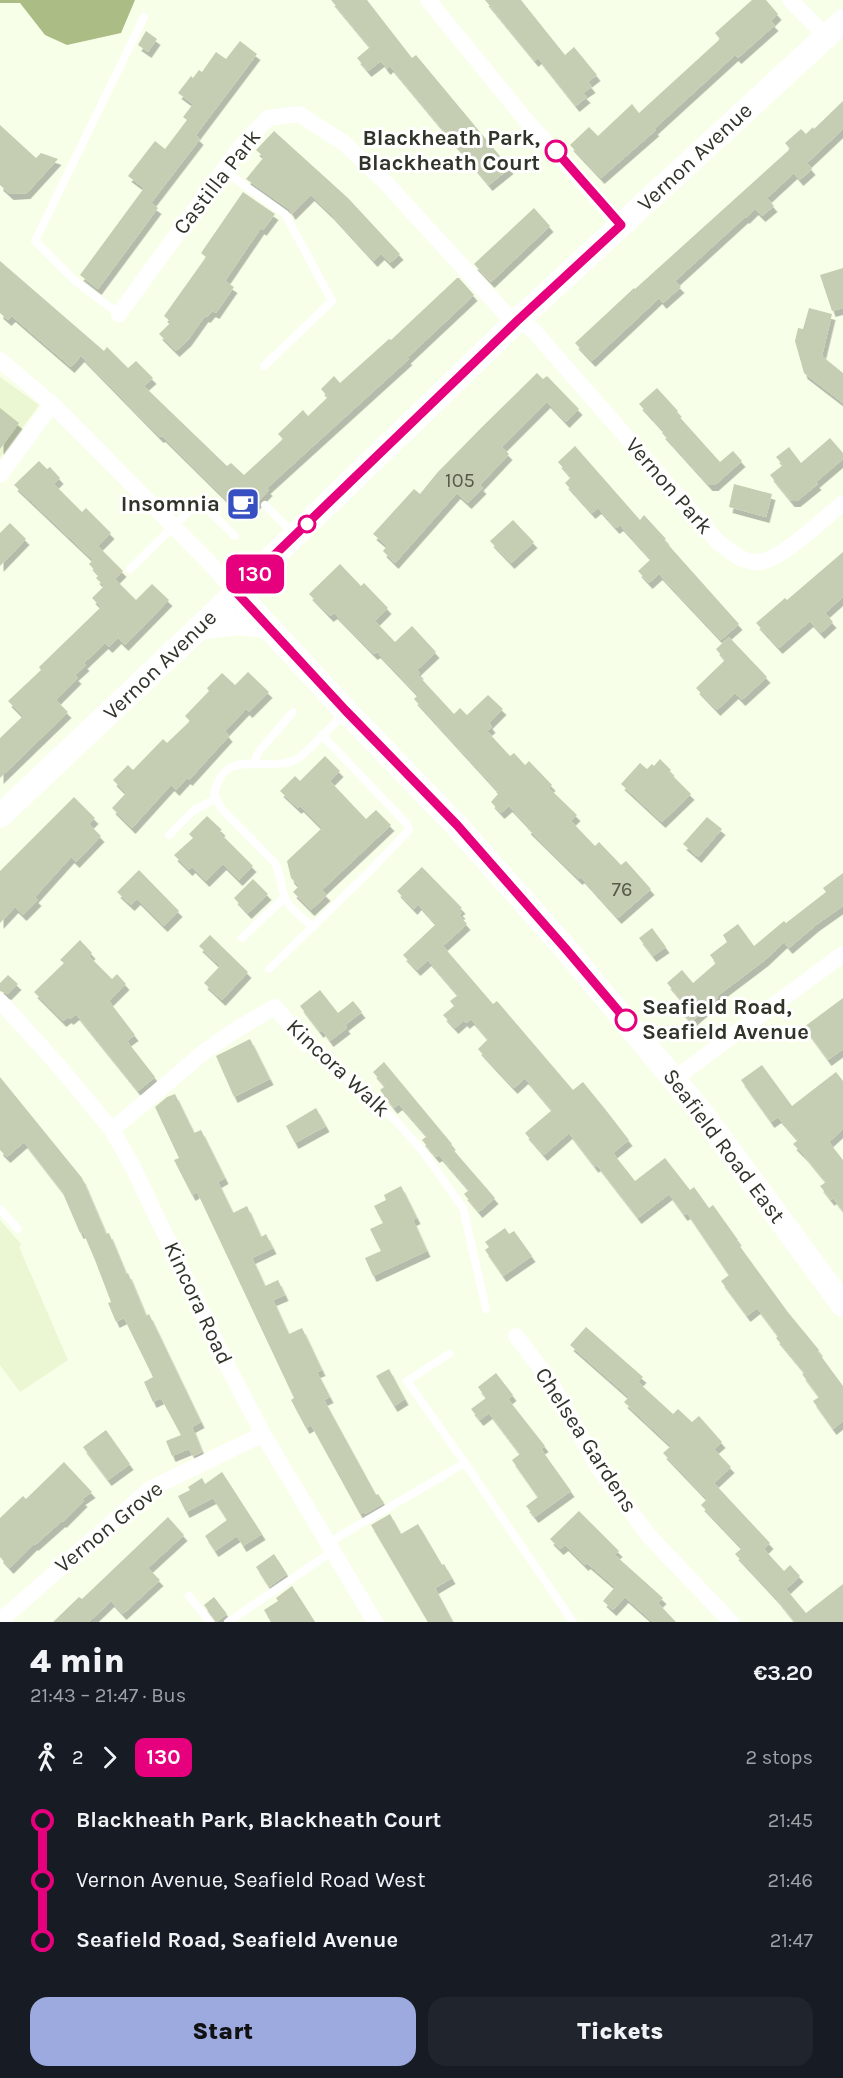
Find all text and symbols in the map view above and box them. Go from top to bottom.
street label: Vernon Avenue [632,97,758,217]
street label: Castilla Park [168,124,266,240]
place label: Blackheath Park, Blackheath Court [358,125,540,176]
marker: Blackheath Park, Blackheath Court [545,140,567,162]
street label: Vernon Park [620,432,718,540]
house number: 105 [445,469,475,492]
cafe icon: Insomnia [225,486,261,522]
place label: Insomnia [121,491,220,517]
unlabelled marker [298,515,316,533]
line badge: 130 [220,554,290,594]
text: 130 [238,562,272,586]
street label: Vernon Avenue [98,605,222,725]
house number: 76 [612,878,632,901]
place label: Seafield Road, Seafield Avenue [642,994,809,1045]
marker: Seafield Road, Seafield Avenue [615,1009,637,1031]
street label: Kincora Walk [281,1014,395,1122]
street label: Seafield Road East [657,1064,791,1228]
street label: Kincora Road [158,1237,238,1369]
street label: Chelsea Gardens [529,1363,643,1517]
street label: Vernon Grove [50,1476,168,1578]
text: 4 min [30,1642,125,1680]
text: €3.20 [753,1660,813,1686]
text: 21:43 – 21:47 · Bus [30,1684,186,1707]
icon: walk [30,1741,63,1774]
icon: forward [93,1741,126,1774]
text: 130 [147,1745,180,1769]
text: 2 [72,1746,84,1769]
text: 2 stops [746,1746,813,1769]
text: Blackheath Park, Blackheath Court [76,1807,441,1833]
text: 21:45 [768,1809,813,1832]
text: Vernon Avenue, Seafield Road West [76,1867,425,1893]
text: 21:46 [768,1869,813,1892]
text: Seafield Road, Seafield Avenue [76,1927,398,1953]
text: 21:47 [770,1929,813,1952]
button: Start [30,1997,416,2066]
button: Tickets [428,1997,813,2066]

